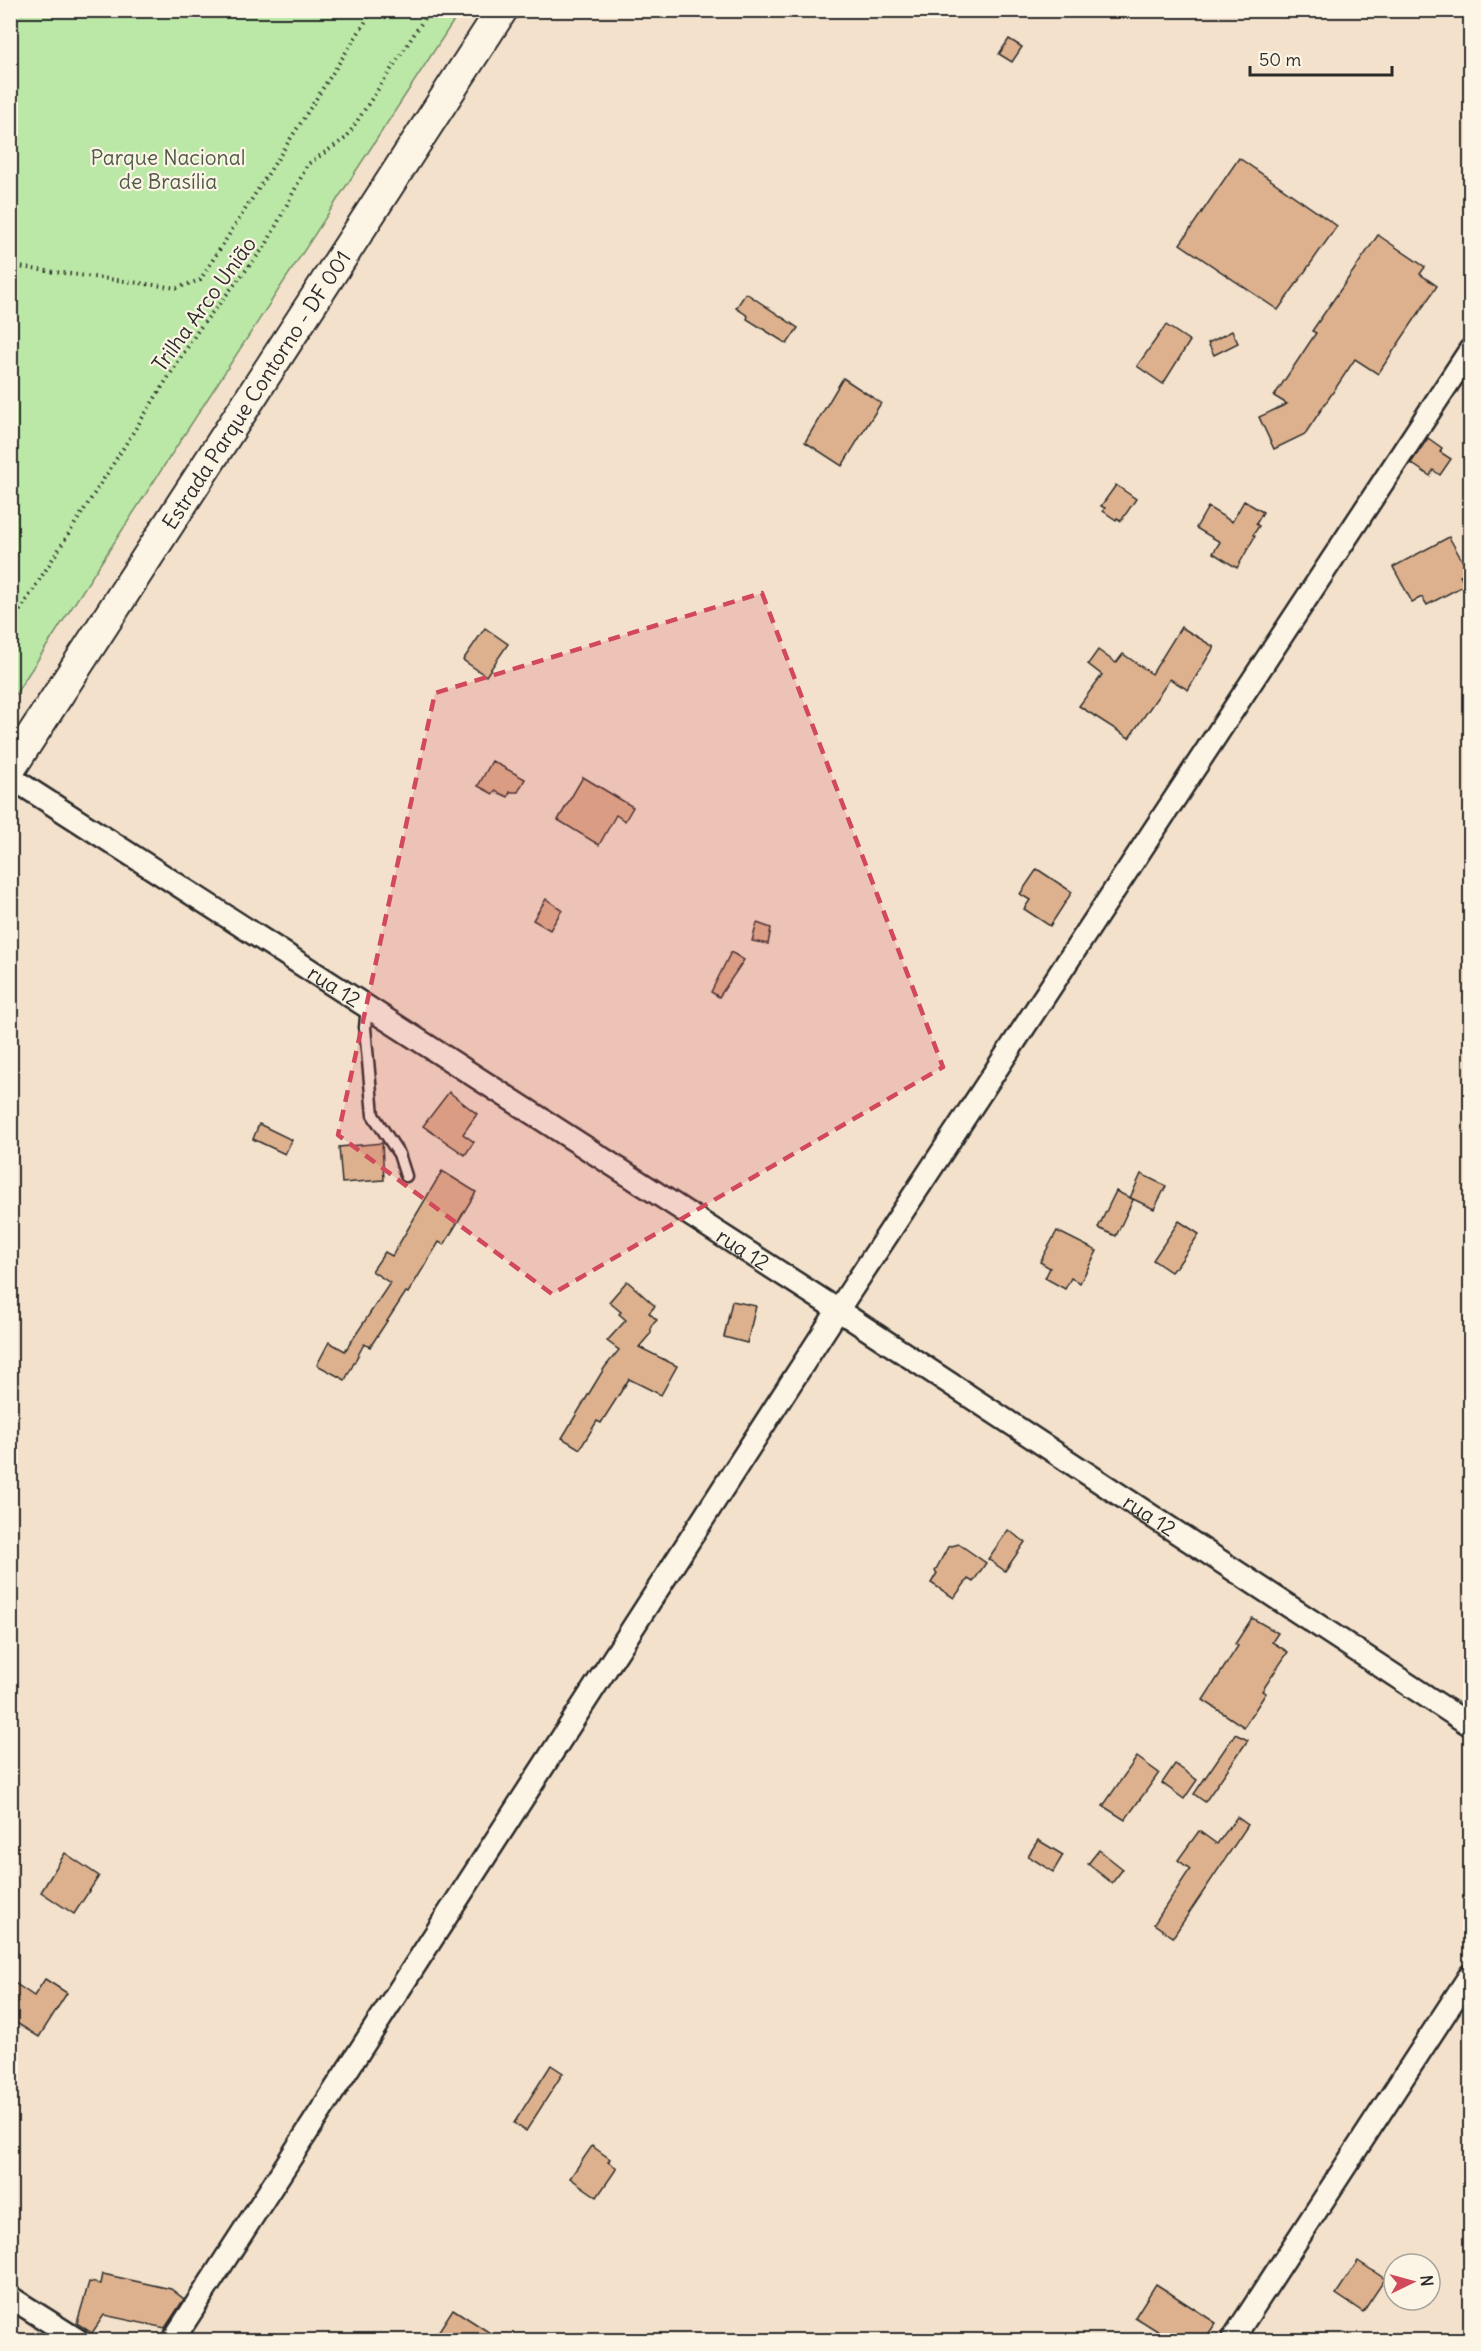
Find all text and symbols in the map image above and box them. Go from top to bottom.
scale bar [1250,39,1392,77]
text: 50 m [1259,48,1301,71]
park label: Parque Nacional de Brasília [91,144,245,195]
street label: Trilha Arco União [146,231,262,377]
street label: Estrada Parque Contorno - DF 001 [156,245,356,534]
street label: rua 12 [303,959,366,1013]
street label: rua 12 [712,1222,775,1276]
street label: rua 12 [1119,1488,1182,1542]
north arrow [1382,2252,1442,2312]
text: N [1416,2274,1437,2287]

